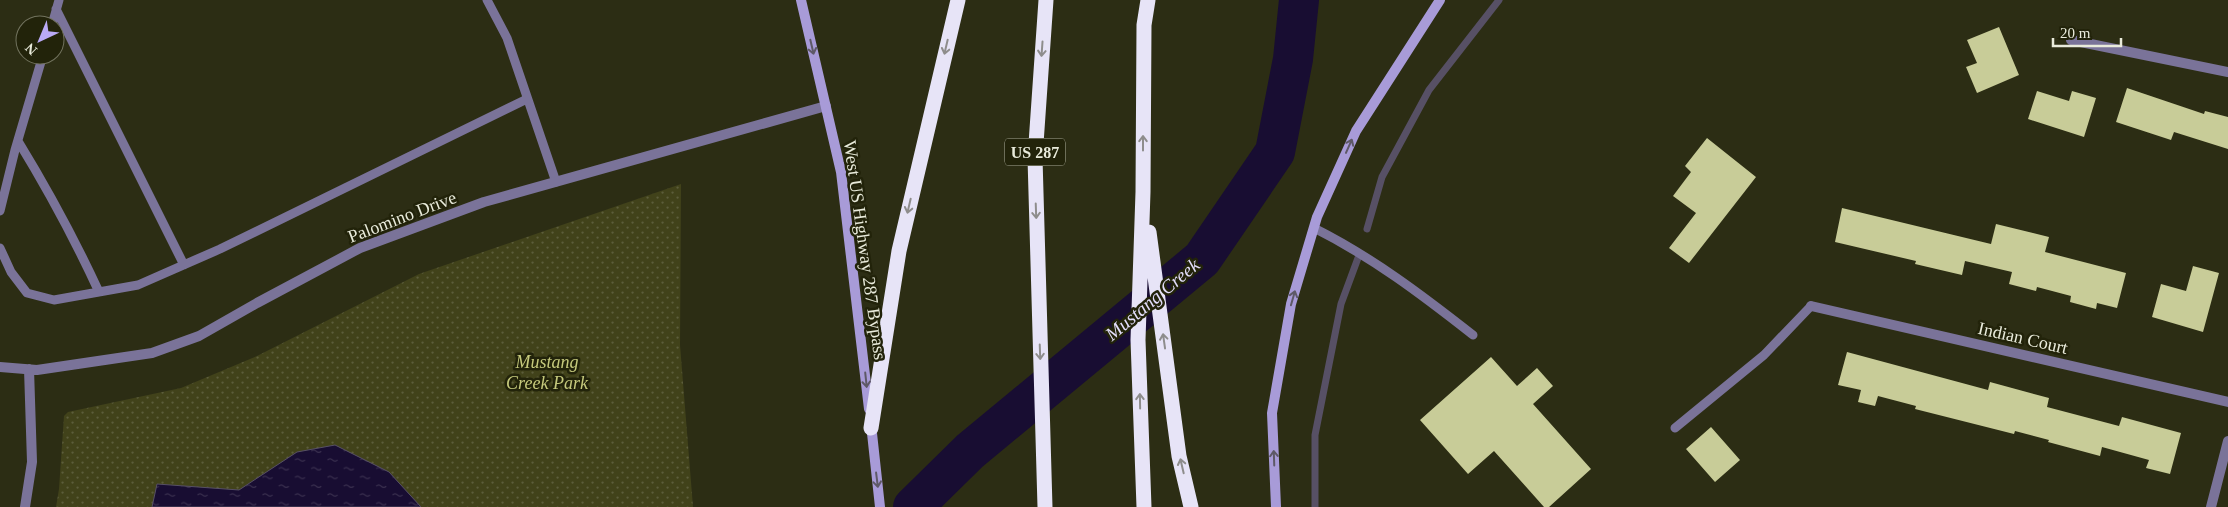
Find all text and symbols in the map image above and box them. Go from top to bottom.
north arrow [15,15,65,65]
scale bar [2053,15,2120,47]
text: 20 m [2060,25,2091,41]
one-way arrow [808,39,817,55]
one-way arrow [941,39,951,55]
text: N [22,40,40,58]
one-way arrow [1038,40,1047,56]
one-way arrow [1138,135,1148,152]
road number: US 287 [1005,138,1065,166]
street label: West US Highway 287 Bypass [840,139,890,361]
one-way arrow [1344,139,1354,154]
street label: Palomino Drive [345,187,459,247]
one-way arrow [904,197,913,213]
one-way arrow [1032,203,1041,219]
water label: Mustang Creek [1100,254,1204,345]
one-way arrow [1289,290,1299,306]
street label: Indian Court [1976,318,2070,358]
one-way arrow [1159,334,1169,350]
one-way arrow [1036,344,1045,360]
park label: Mustang Creek Park [506,352,589,393]
one-way arrow [862,372,871,388]
one-way arrow [1135,393,1144,409]
one-way arrow [1269,451,1279,467]
one-way arrow [1177,458,1186,474]
one-way arrow [872,471,882,487]

